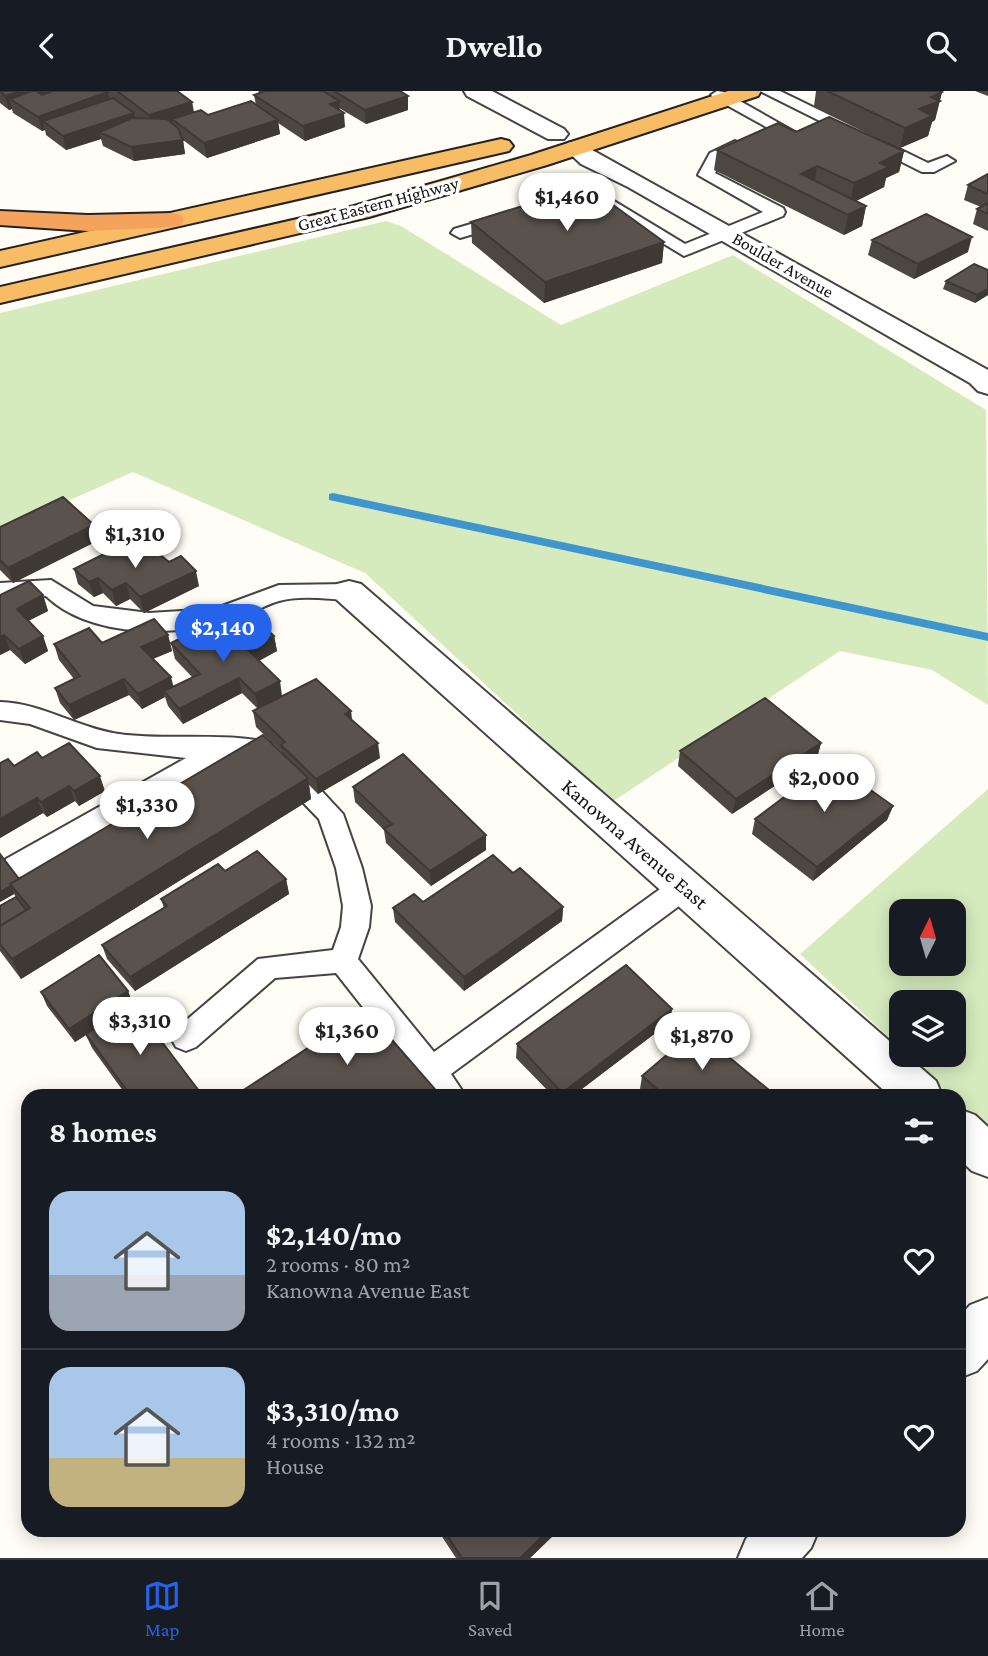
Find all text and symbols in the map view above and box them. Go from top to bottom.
icon: back [28,27,66,65]
icon: search [922,27,960,65]
text: Dwello [445,28,543,64]
street label: Great Eastern Highway [295,173,461,235]
pin: $1,460 [510,173,624,233]
text: $1,460 [534,183,600,209]
street label: Boulder Avenue [729,228,837,302]
pin: $1,310 [78,511,192,570]
text: $1,310 [105,520,165,546]
pin: $2,140 [166,605,280,664]
text: $2,140 [191,614,255,640]
pin: $2,000 [767,755,881,814]
text: $2,000 [788,764,860,790]
street label: Kanowna Avenue East [557,774,714,915]
pin: $1,330 [90,781,204,841]
text: $1,330 [116,791,178,817]
north arrow [889,899,966,977]
map controls [889,899,966,1067]
button: layers [889,990,966,1067]
pin: $3,310 [83,997,197,1057]
text: $3,310 [109,1007,171,1033]
pin: $1,360 [290,1007,404,1067]
pin: $1,870 [645,1013,759,1072]
text: $1,360 [315,1017,379,1043]
text: $1,870 [670,1022,734,1048]
icon: filters [900,1112,938,1150]
text: 8 homes [49,1115,157,1148]
text: $2,140/mo [266,1218,402,1251]
icon: home [105,1219,189,1303]
icon: heart [900,1242,938,1280]
text: 2 rooms · 80 m² [266,1251,411,1277]
text: Kanowna Avenue East [266,1277,469,1303]
text: $3,310/mo [266,1394,399,1427]
icon: home [105,1395,189,1479]
icon: heart [900,1418,938,1456]
text: 4 rooms · 132 m² [266,1427,415,1453]
text: House [266,1453,324,1479]
tab: Map [143,1577,181,1640]
tab: Saved [468,1577,512,1640]
tab: Home [799,1577,845,1640]

